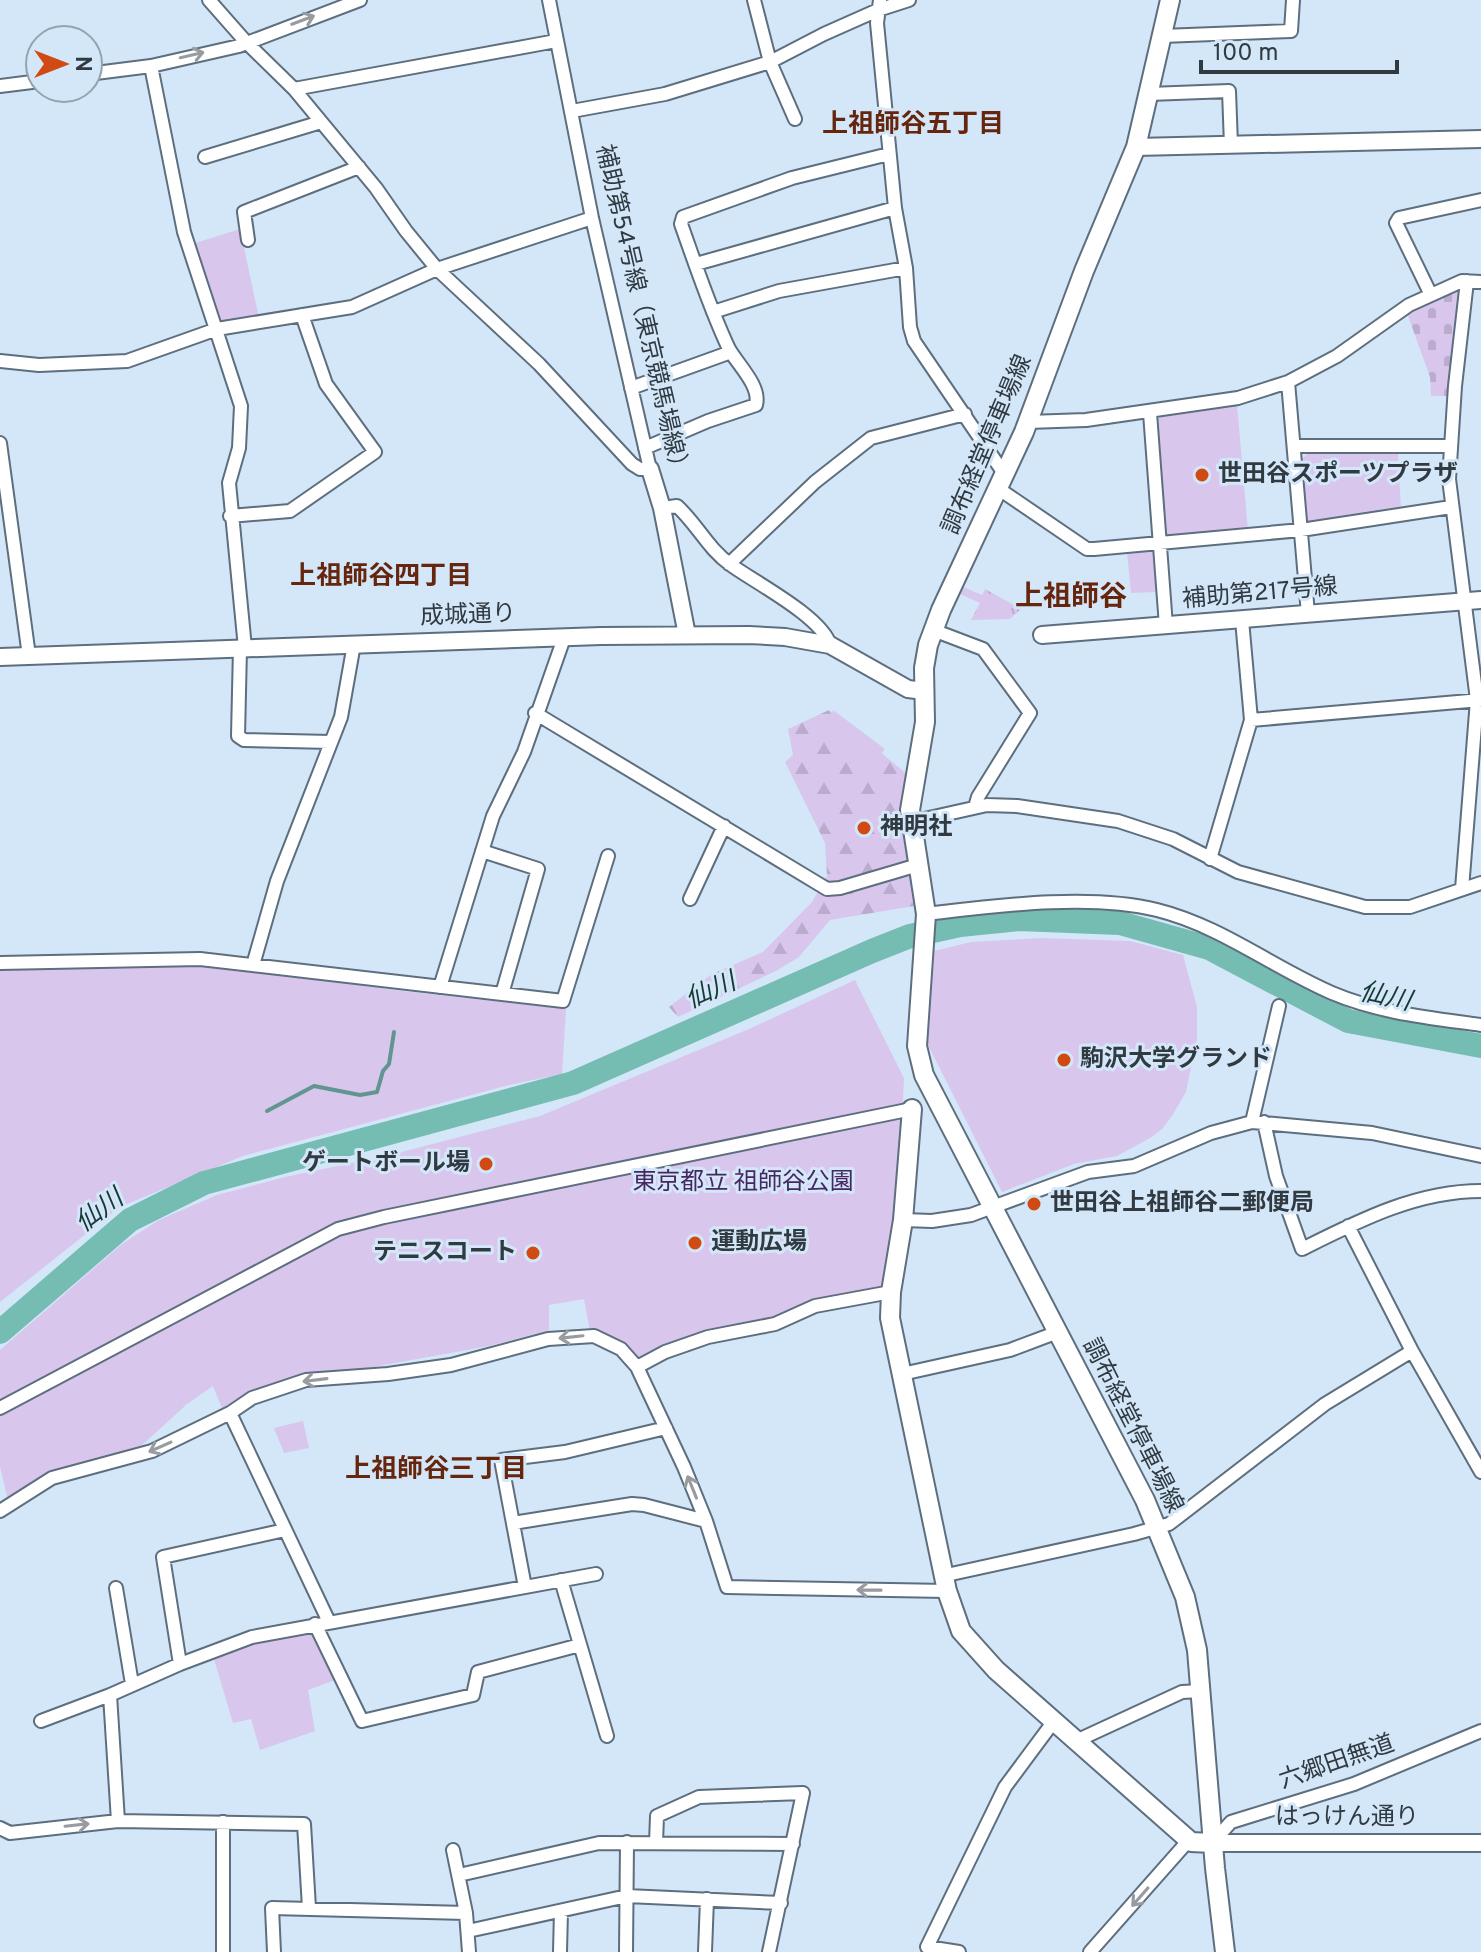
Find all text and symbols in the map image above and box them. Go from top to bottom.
one-way arrow [290,12,314,26]
north arrow [24,24,104,104]
scale bar [1201,24,1397,74]
text: 100 m [1213,39,1279,69]
one-way arrow [179,47,204,62]
text: N [68,56,95,72]
district label: 上祖師谷五丁目 [822,109,1004,142]
street label: 補助第54号線（東京競馬場線） [588,142,694,482]
street label: 調布経堂停車場線 [937,351,1039,539]
place label: 世田谷スポーツプラザ [1218,460,1458,490]
marker: 世田谷スポーツプラザ [1193,466,1211,484]
district label: 上祖師谷四丁目 [290,561,472,594]
street label: 補助第217号線 [1181,572,1339,616]
district label: 上祖師谷 [1015,580,1127,616]
street label: 成城通り [420,599,516,633]
place label: 神明社 [880,813,952,843]
marker: 神明社 [855,819,873,837]
water label: 仙川 [681,965,744,1018]
water label: 仙川 [1356,976,1417,1020]
place label: 駒沢大学グランド [1080,1045,1272,1075]
marker: 駒沢大学グランド [1055,1051,1073,1069]
place label: ゲートボール場 [302,1149,470,1179]
marker: ゲートボール場 [477,1155,495,1173]
park label: 東京都立 祖師谷公園 [632,1168,854,1198]
water label: 仙川 [69,1181,133,1241]
place label: 世田谷上祖師谷二郵便局 [1050,1189,1314,1219]
marker: 世田谷上祖師谷二郵便局 [1025,1195,1043,1213]
place label: 運動広場 [711,1228,807,1258]
marker: 運動広場 [686,1234,704,1252]
place label: テニスコート [373,1238,517,1268]
marker: テニスコート [524,1244,542,1262]
one-way arrow [558,1329,585,1344]
street label: 調布経堂停車場線 [1075,1334,1189,1518]
one-way arrow [303,1373,328,1388]
one-way arrow [148,1440,172,1455]
district label: 上祖師谷三丁目 [345,1454,527,1487]
one-way arrow [683,1475,698,1500]
one-way arrow [856,1582,883,1597]
street label: 六郷田無道 [1275,1729,1399,1797]
street label: はっけん通り [1275,1803,1419,1833]
one-way arrow [63,1818,90,1833]
one-way arrow [1131,1886,1149,1906]

